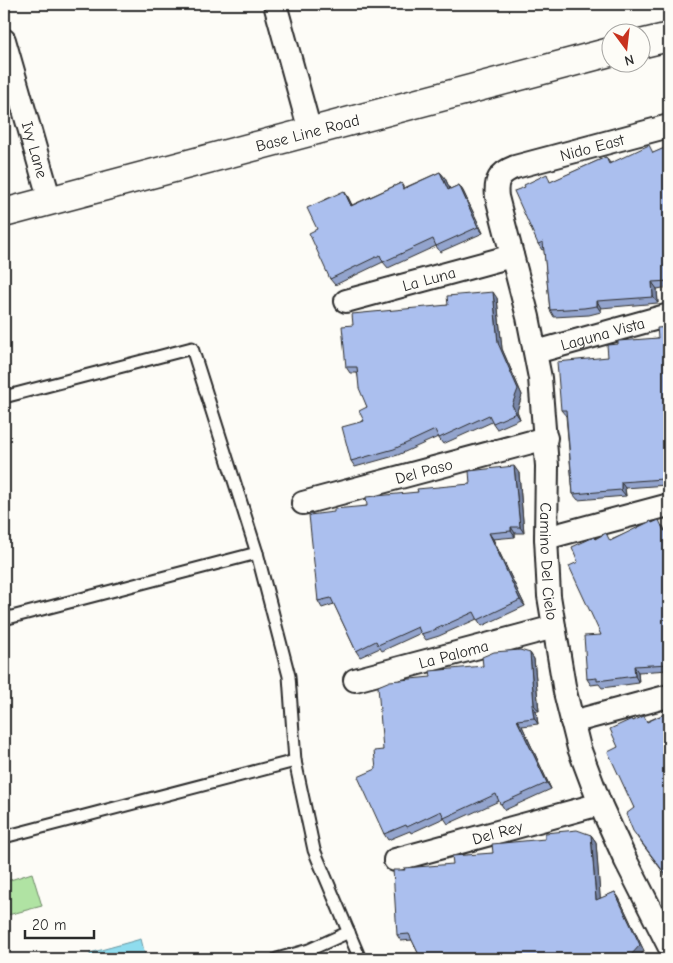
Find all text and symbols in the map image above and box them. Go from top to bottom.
north arrow [600,22,650,72]
text: N [623,51,636,69]
street label: Base Line Road [254,111,362,156]
street label: Ivy Lane [18,119,51,180]
street label: Nido East [558,131,627,165]
street label: La Luna [401,264,458,295]
street label: Laguna Vista [559,314,647,355]
street label: Del Paso [393,455,455,488]
street label: Camino Del Cielo [536,502,561,622]
street label: La Paloma [417,637,491,673]
street label: Del Rey [470,817,526,849]
scale bar [25,908,94,940]
text: 20 m [32,916,66,934]

